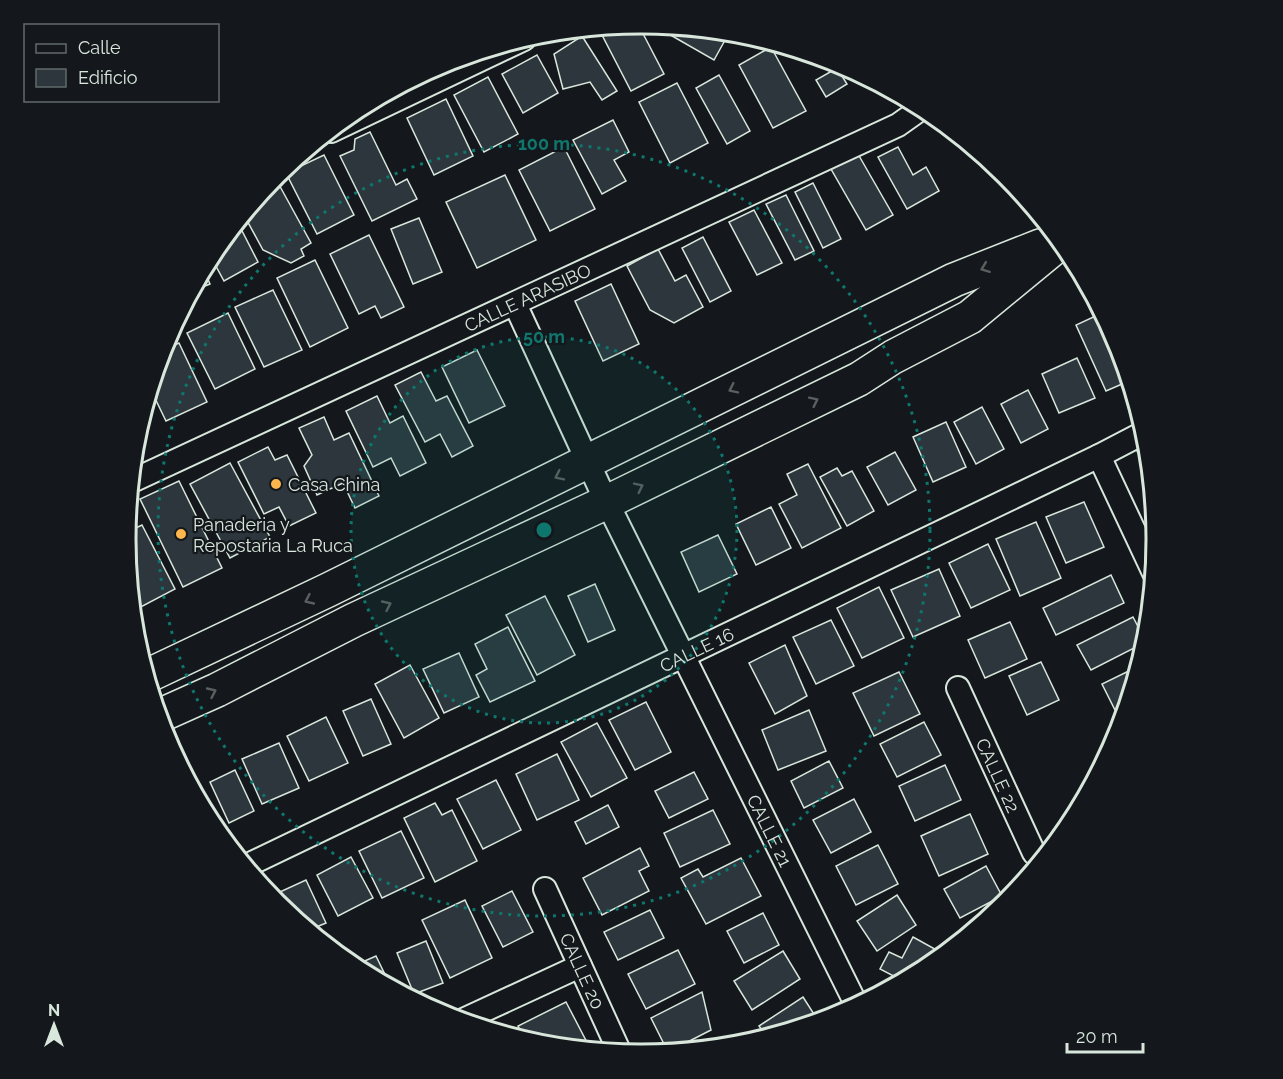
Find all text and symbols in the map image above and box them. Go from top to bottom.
legend [24,24,219,102]
text: Calle [78,37,121,58]
text: Edificio [78,67,138,88]
text: 100 m [518,133,570,154]
street label: CALLE ARASIBO [461,259,594,336]
one-way arrow [980,261,991,273]
text: 50 m [523,326,565,347]
one-way arrow [729,382,740,394]
one-way arrow [808,397,819,408]
one-way arrow [554,469,565,481]
place label: Casa China [288,474,380,495]
marker: Casa China [269,477,283,491]
one-way arrow [633,482,644,494]
place label: Panaderia y Repostaria La Ruca [193,514,353,556]
centre of rings [534,520,554,540]
marker: Panaderia y Repostaria La Ruca [174,527,188,541]
one-way arrow [304,592,315,604]
one-way arrow [380,600,391,612]
street label: CALLE 16 [656,623,737,676]
one-way arrow [206,688,217,700]
street label: CALLE 22 [972,735,1024,816]
street label: CALLE 21 [743,791,797,870]
street label: CALLE 20 [556,930,609,1012]
north arrow [24,995,84,1055]
text: N [48,1001,60,1020]
scale bar [1067,1016,1144,1054]
text: 20 m [1076,1026,1118,1047]

